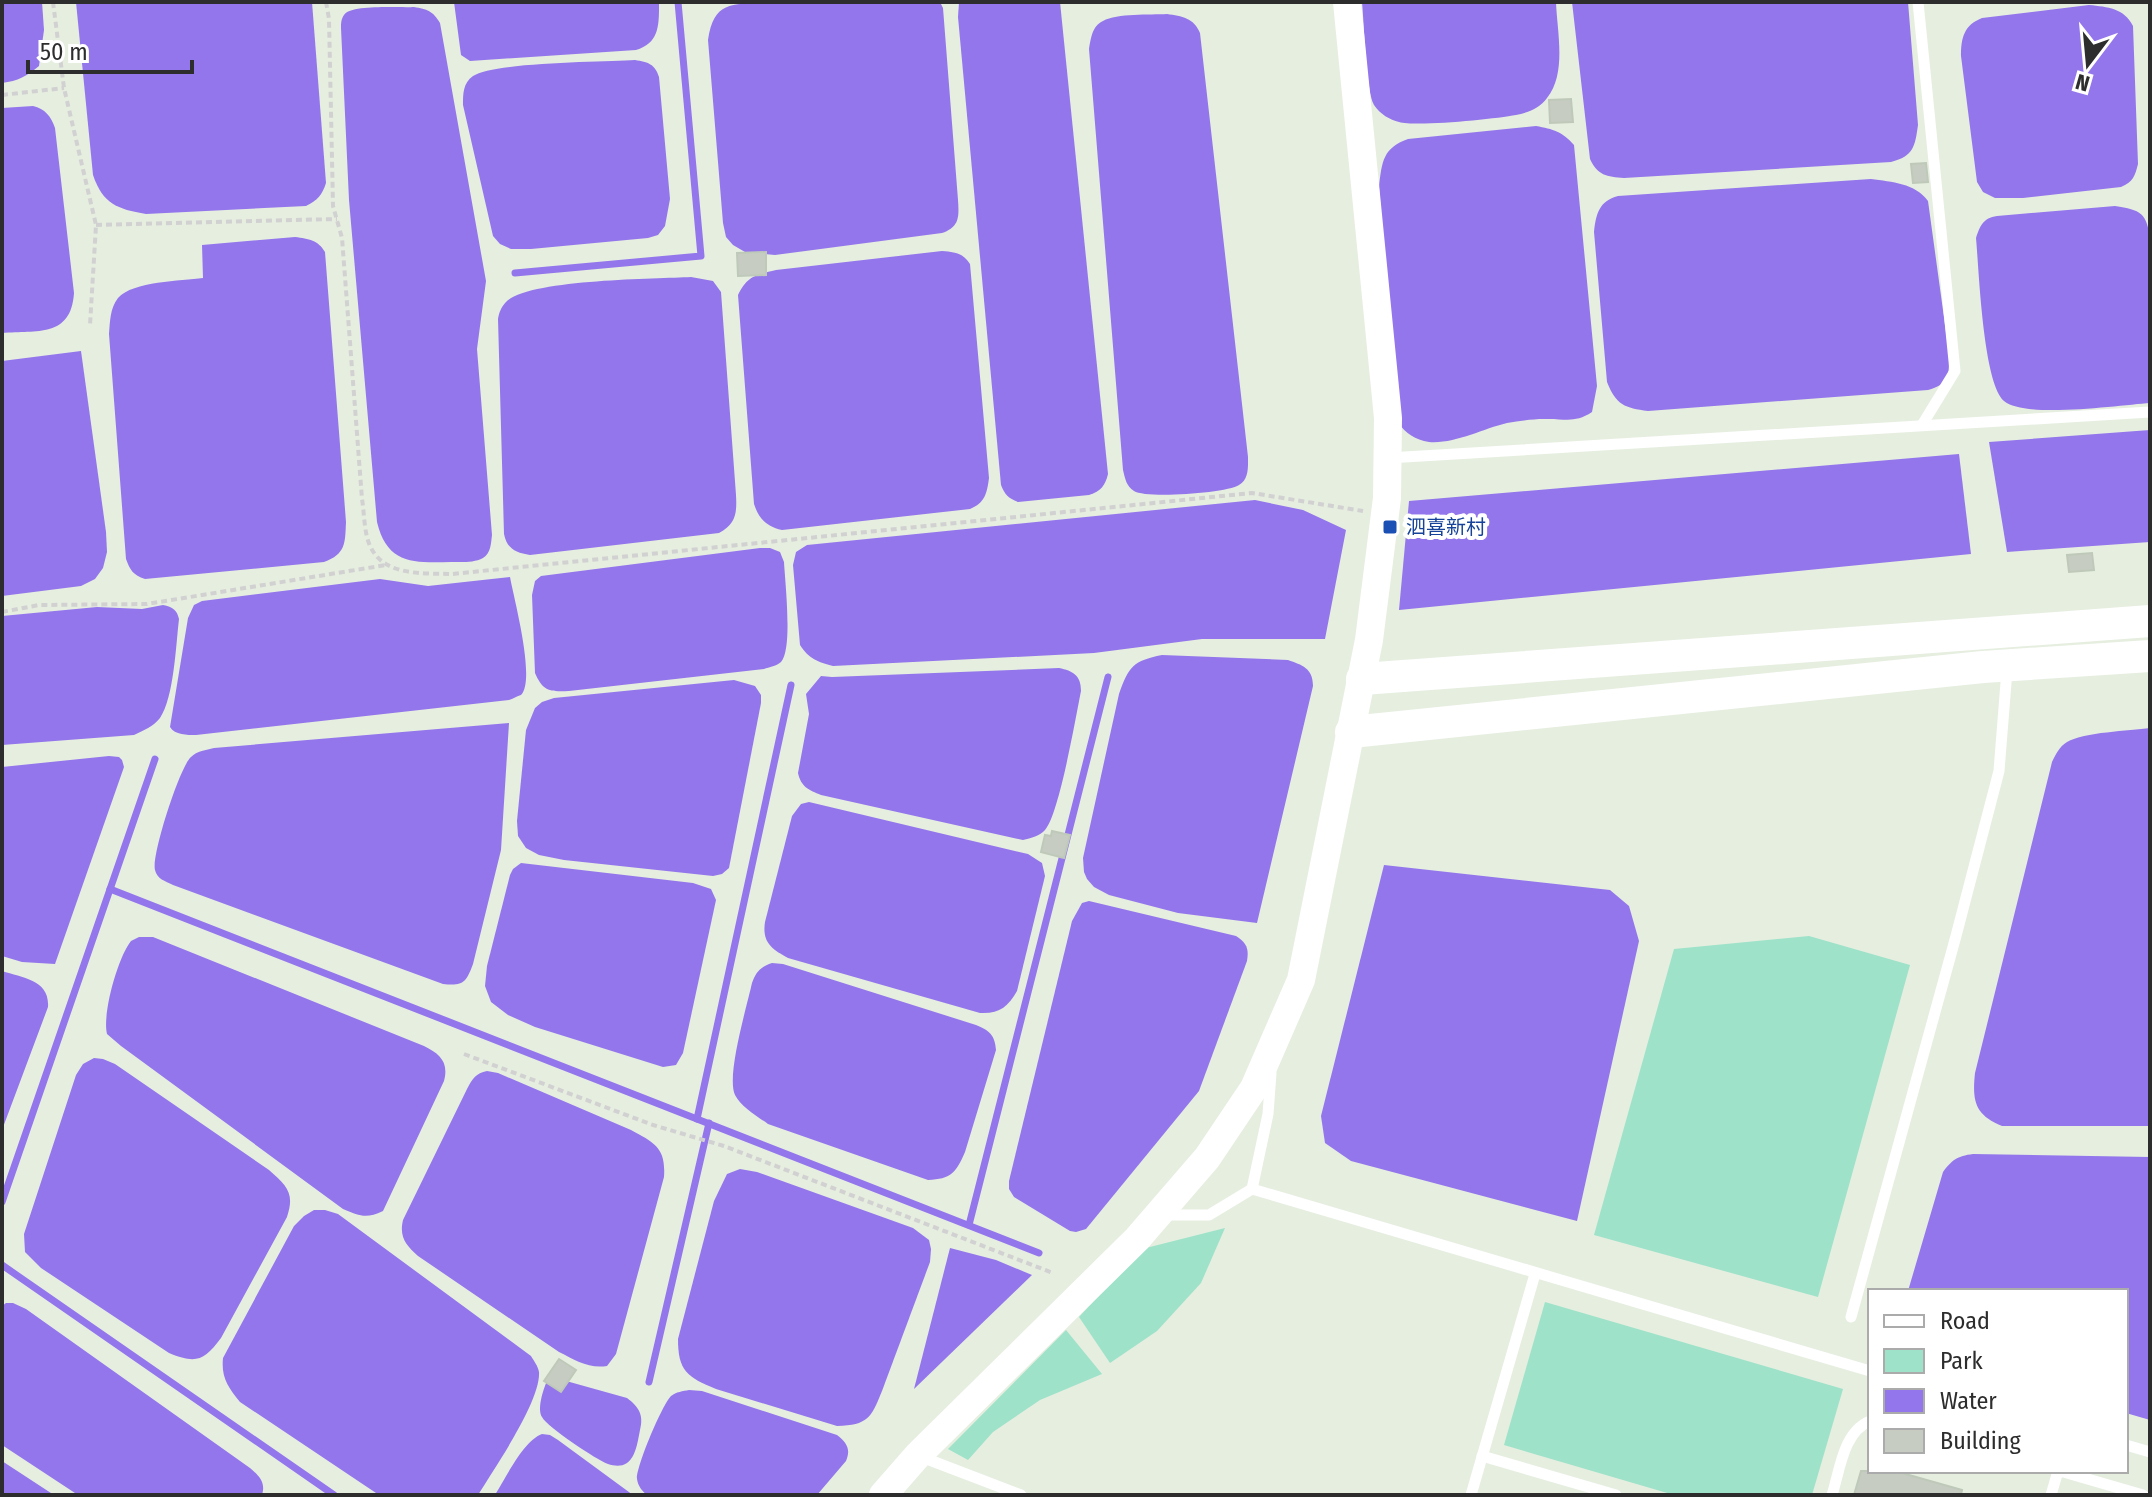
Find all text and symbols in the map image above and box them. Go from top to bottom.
scale bar [28,24,192,74]
north arrow [2048,24,2128,104]
text: 50 m [40,38,88,66]
text: N [2073,68,2093,98]
place label: 泗喜新村 [1406,515,1486,539]
marker: 泗喜新村 [1381,518,1399,536]
legend [1868,1289,2128,1473]
text: Road [1940,1307,1990,1335]
text: Park [1940,1347,1983,1375]
text: Water [1940,1387,1997,1415]
text: Building [1940,1427,2022,1455]

